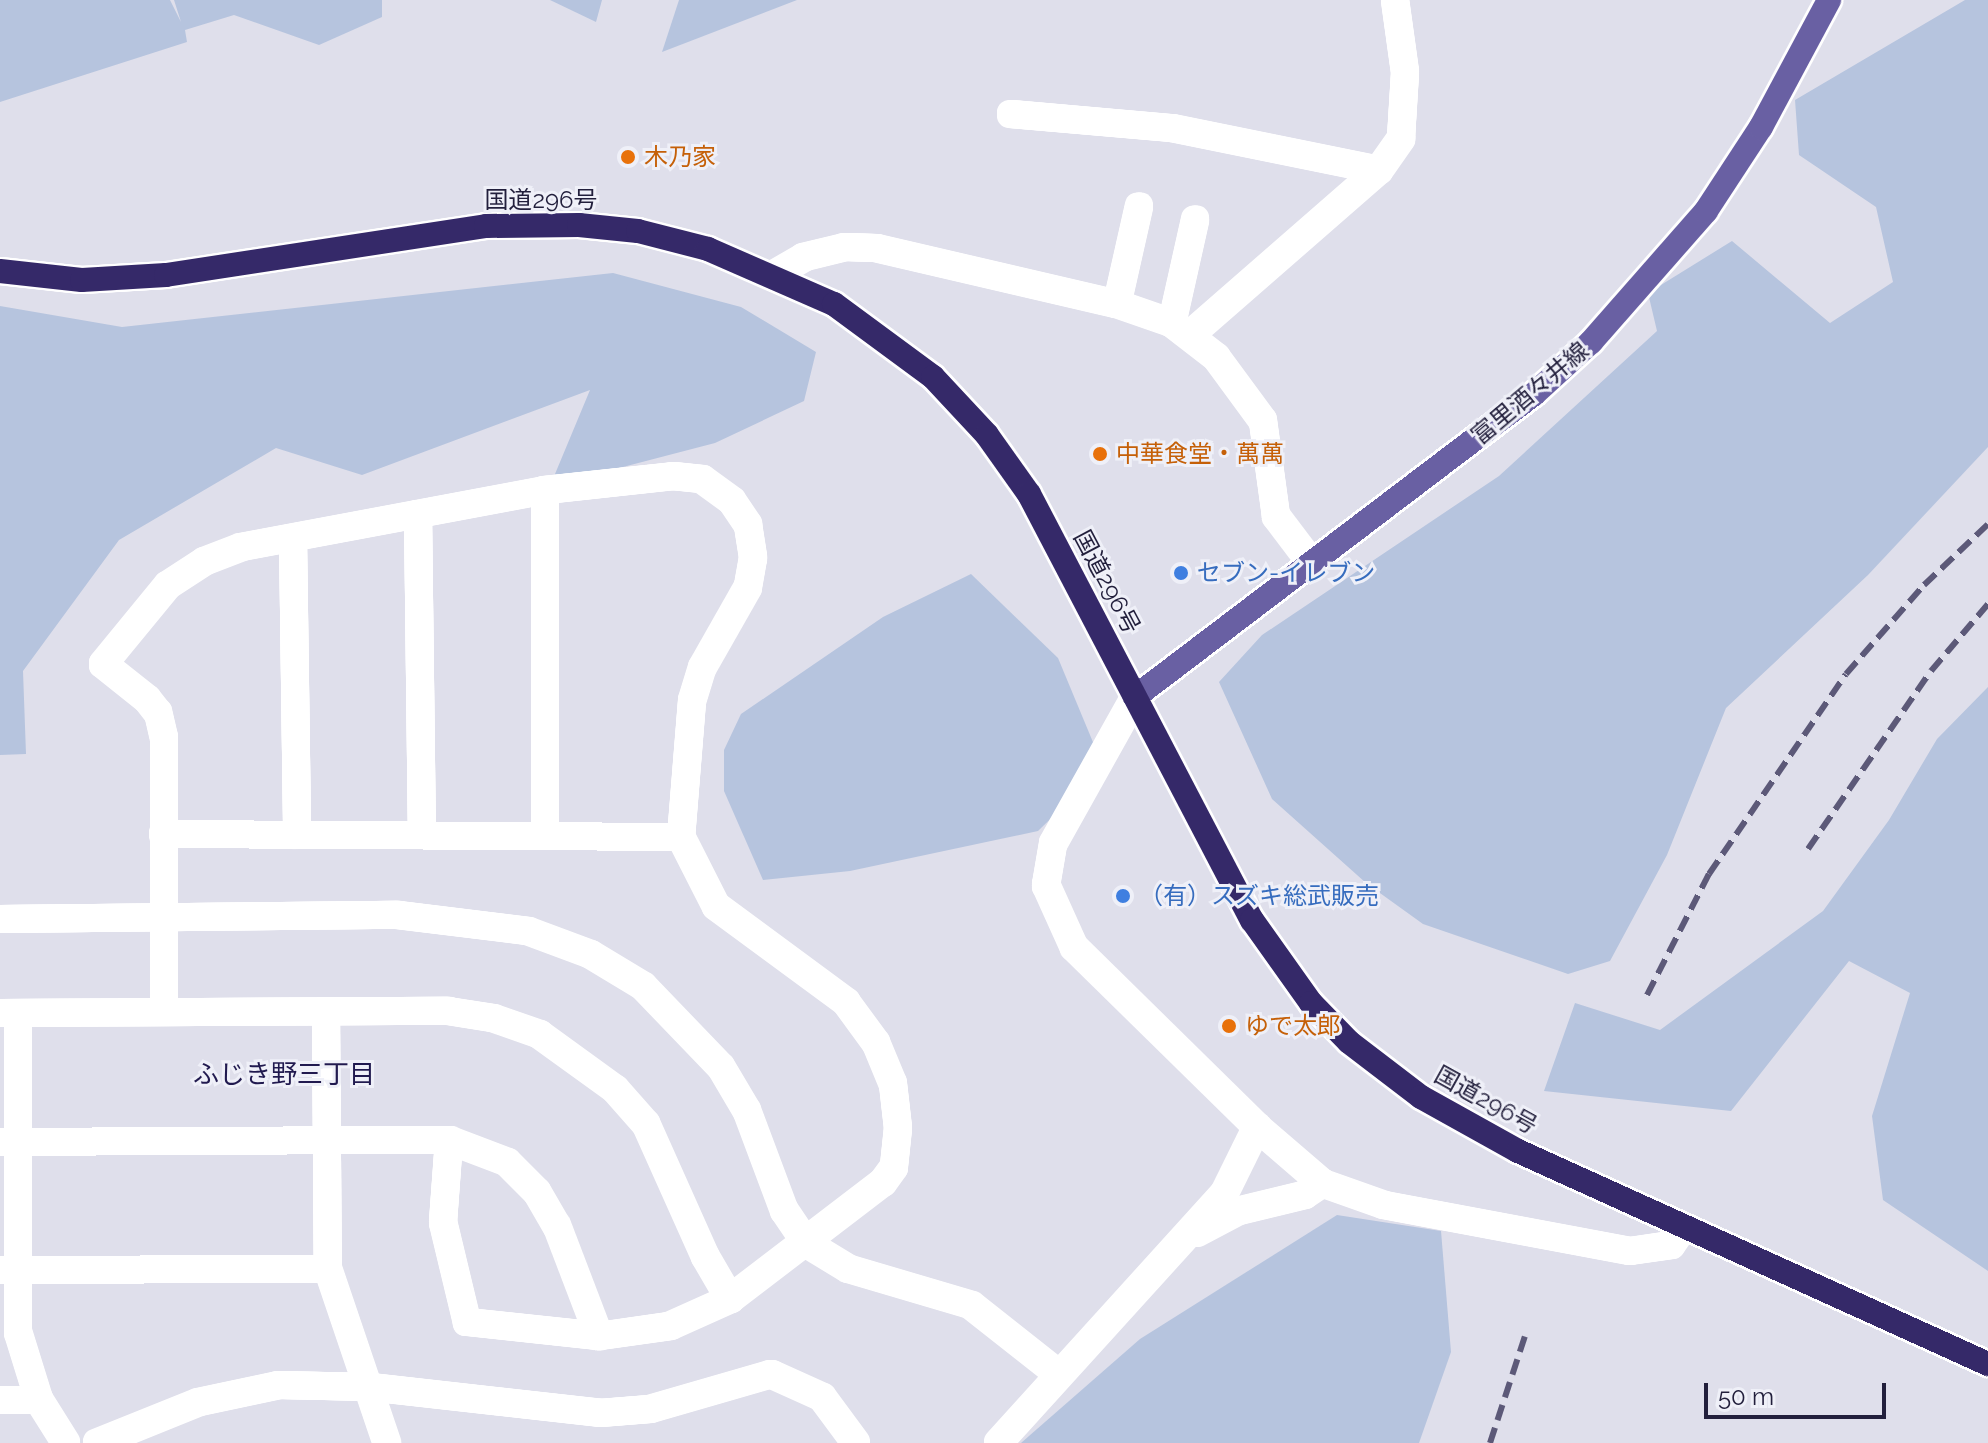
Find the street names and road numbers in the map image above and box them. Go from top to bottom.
street label: 国道296号 [484,186,598,214]
street label: 富里酒々井線 [1466,336,1594,450]
street label: 国道296号 [1068,525,1146,639]
street label: 国道296号 [1430,1060,1542,1140]

